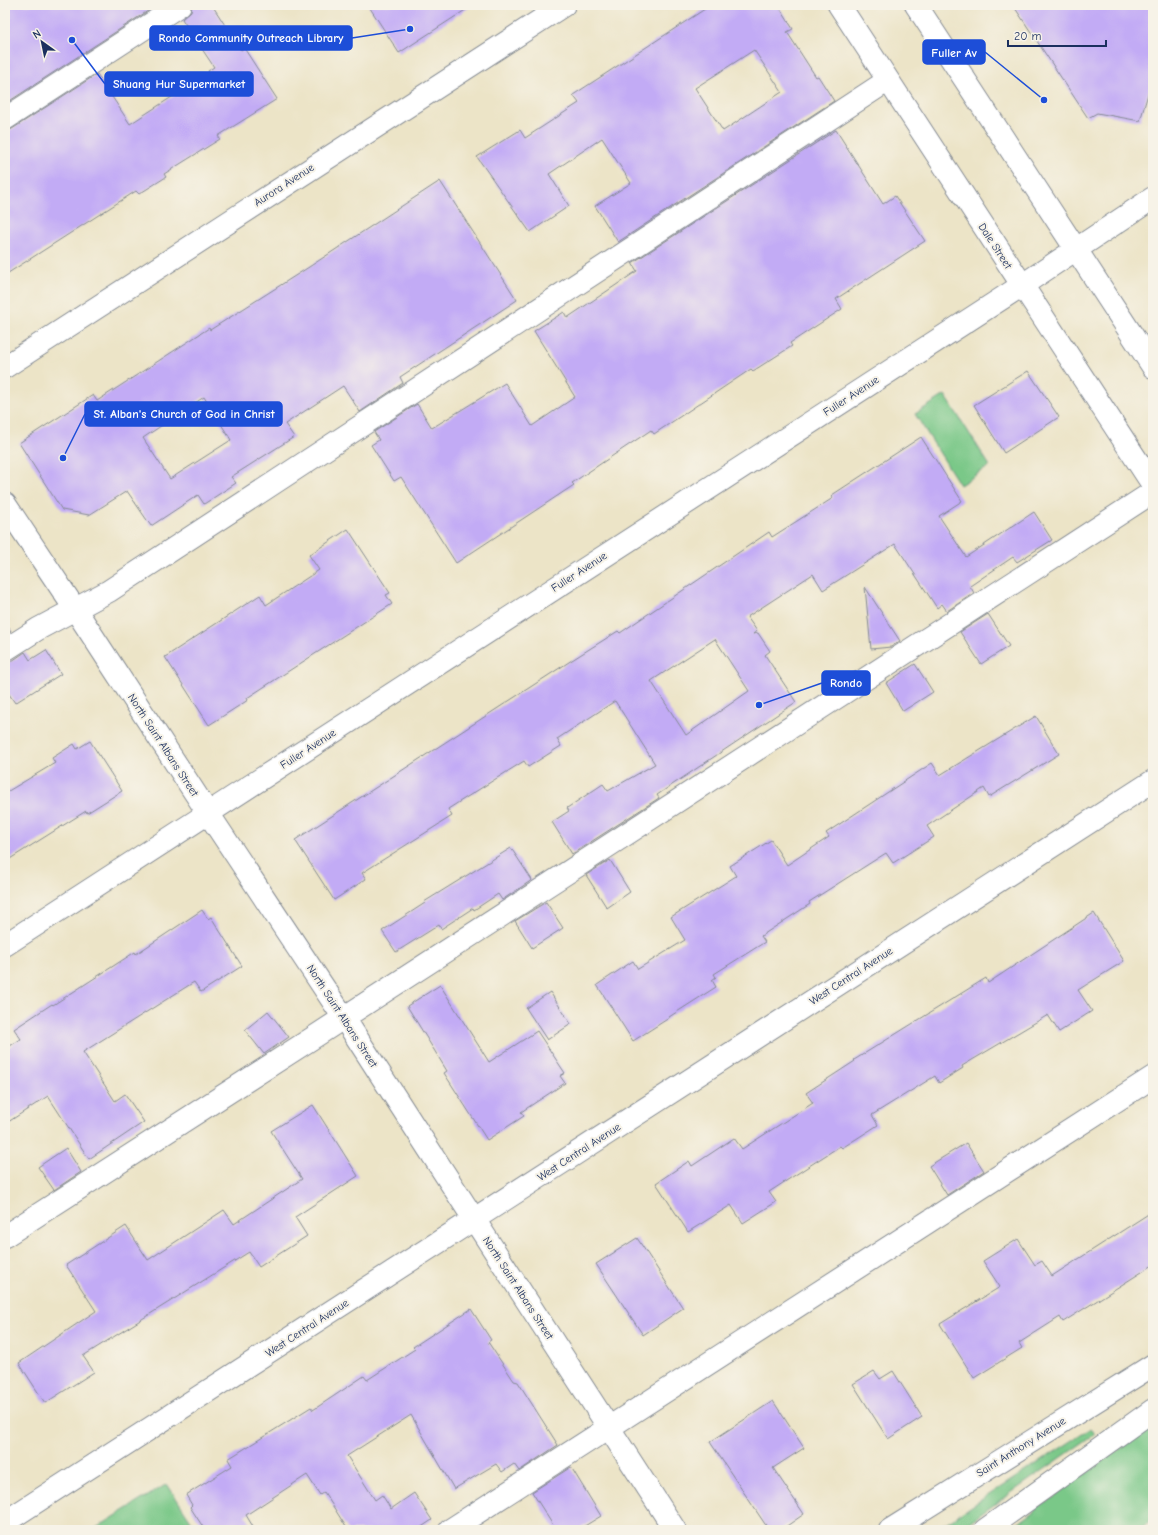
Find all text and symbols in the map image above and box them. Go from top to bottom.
north arrow [22,22,62,62]
scale bar [1008,22,1106,48]
callout: Rondo Community Outreach Library [150,26,352,50]
text: N [30,27,43,41]
text: 20 m [1014,29,1042,43]
text: Rondo Community Outreach Library [158,31,344,45]
callout: Fuller Av [923,40,985,64]
text: Fuller Av [931,46,978,60]
callout: Shuang Hur Supermarket [105,72,253,96]
text: Shuang Hur Supermarket [113,77,246,91]
street label: Aurora Avenue [252,160,317,209]
street label: Dale Street [975,221,1015,272]
street label: Fuller Avenue [821,373,882,419]
callout: St. Alban's Church of God in Christ [85,402,282,426]
text: St. Alban's Church of God in Christ [93,407,276,421]
street label: Fuller Avenue [549,549,610,595]
callout: Rondo [822,671,870,695]
text: Rondo [830,676,862,690]
street label: North Saint Albans Street [125,691,201,799]
street label: Fuller Avenue [278,726,339,772]
street label: West Central Avenue [807,944,895,1008]
street label: North Saint Albans Street [304,962,380,1070]
street label: West Central Avenue [535,1120,623,1184]
street label: North Saint Albans Street [480,1234,556,1342]
street label: West Central Avenue [263,1296,351,1360]
street label: Saint Anthony Avenue [974,1414,1068,1480]

